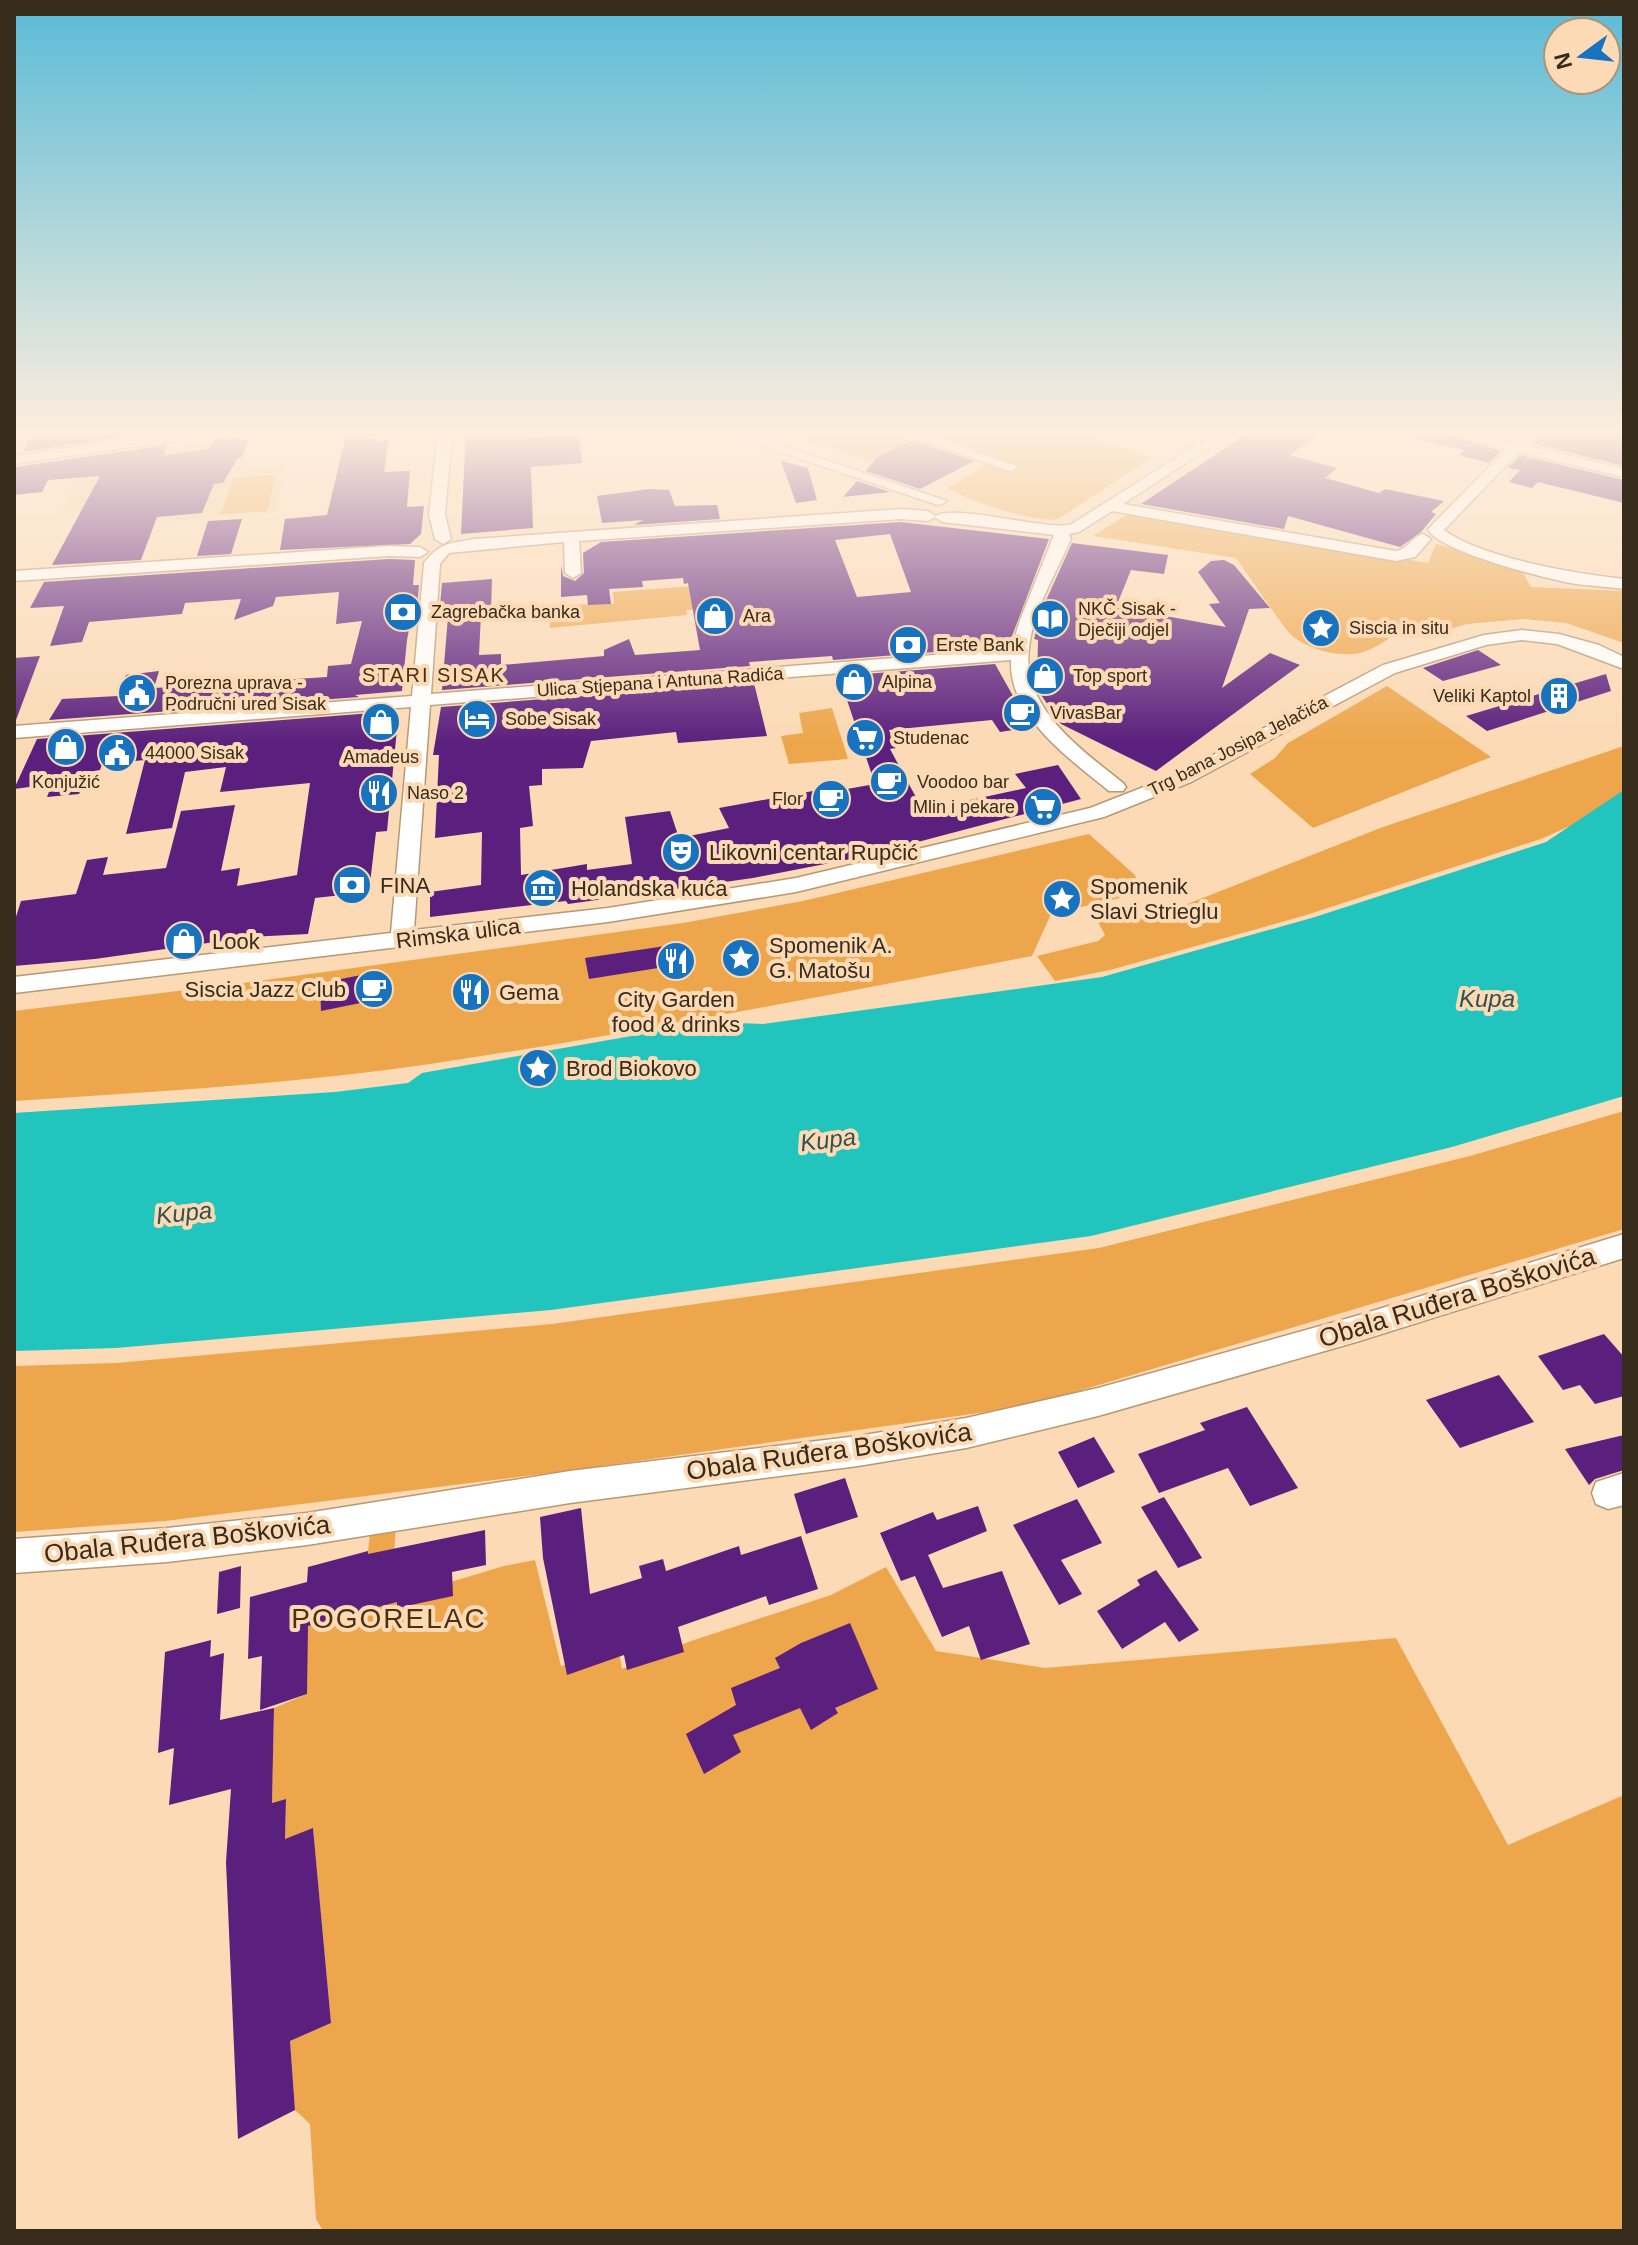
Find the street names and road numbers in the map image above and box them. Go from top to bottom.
street label: Ulica Stjepana i Antuna Radića [536,663,785,701]
street label: Trg bana Josipa Jelačića [1145,692,1332,800]
street label: Rimska ulica [395,913,522,954]
street label: Obala Ruđera Boškovića [1315,1240,1599,1353]
street label: Obala Ruđera Boškovića [685,1416,974,1486]
street label: Obala Ruđera Boškovića [42,1509,332,1569]

